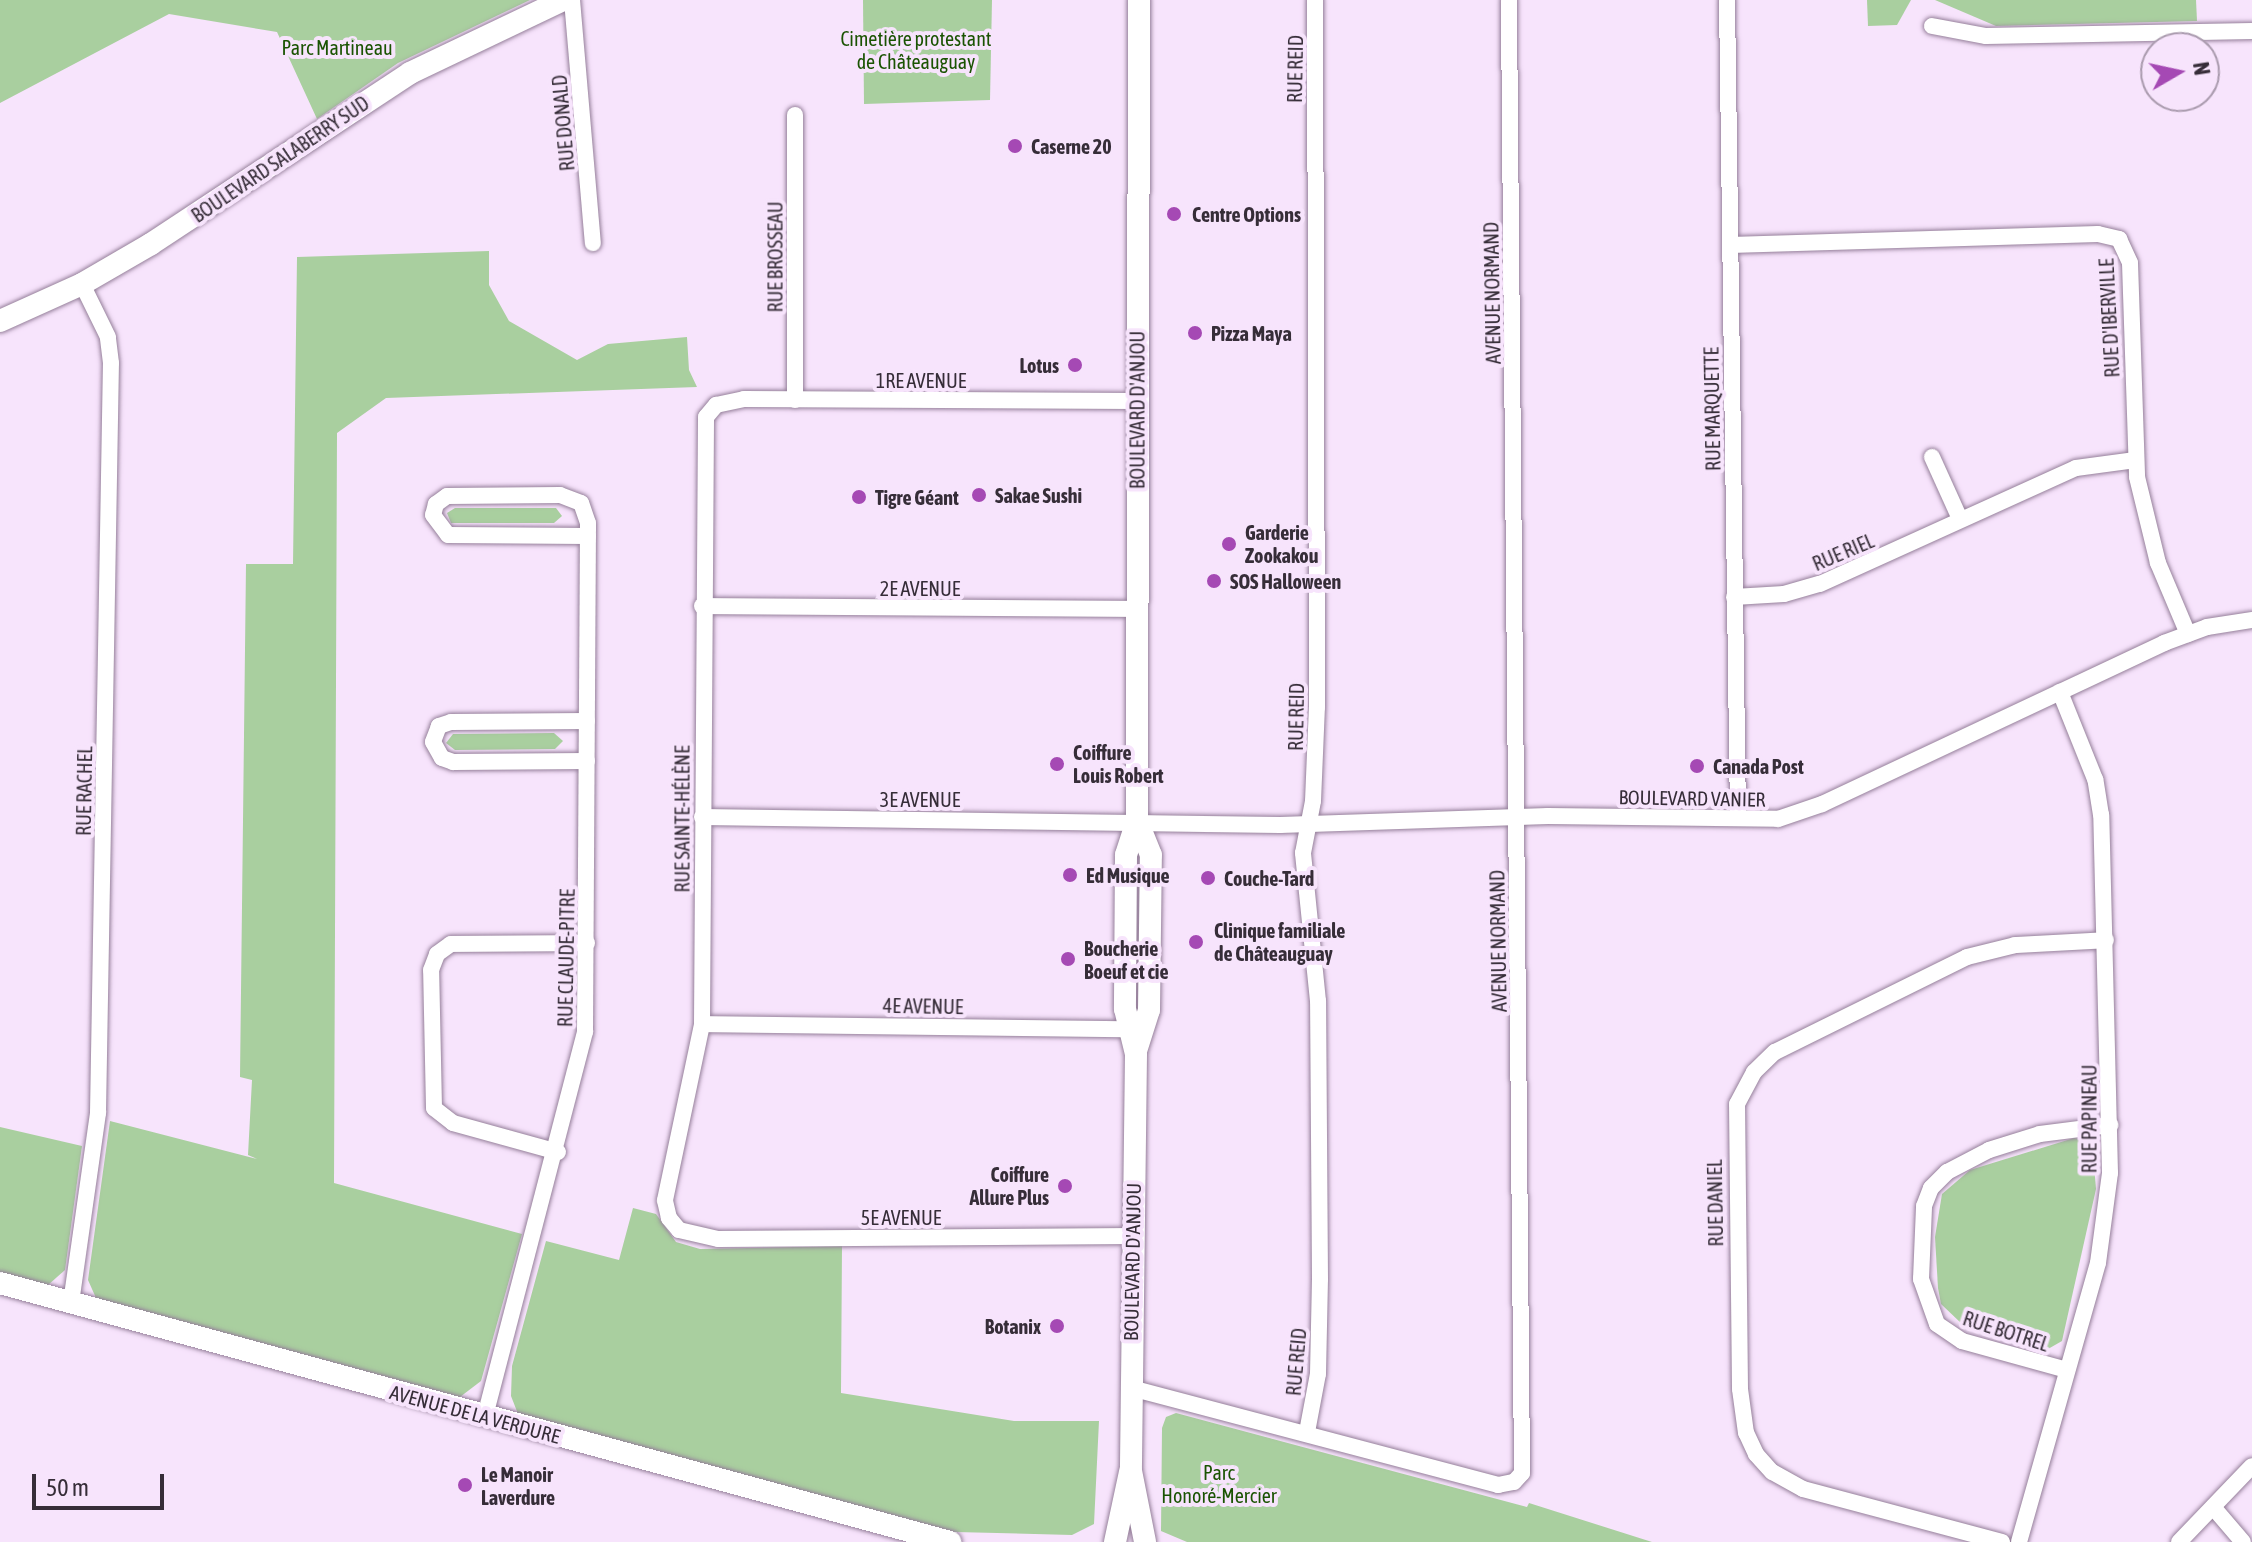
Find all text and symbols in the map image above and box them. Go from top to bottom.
park label: Cimetière protestant de Châteauguay [840,27,992,74]
north arrow [2140,32,2220,112]
park label: Parc Martineau [281,35,393,59]
street label: RUE REID [1282,35,1308,103]
text: N [2188,60,2216,77]
street label: RUE DONALD [547,74,579,172]
street label: BOULEVARD SALABERRY SUD [187,91,373,227]
place label: Caserne 20 [1031,134,1112,158]
marker: Caserne 20 [1006,137,1024,155]
street label: RUE BROSSEAU [763,202,787,312]
place label: Centre Options [1192,202,1301,226]
marker: Centre Options [1163,203,1185,225]
street label: AVENUE NORMAND [1479,222,1505,364]
street label: RUE D'IBERVILLE [2094,258,2124,378]
place label: Pizza Maya [1211,321,1292,345]
marker: Pizza Maya [1186,324,1204,342]
street label: BOULEVARD D'ANJOU [1125,331,1149,489]
street label: RUE MARQUETTE [1699,347,1725,471]
place label: Lotus [1019,353,1059,377]
marker: Lotus [1066,356,1084,374]
street label: 1RE AVENUE [876,368,966,392]
place label: Sakae Sushi [995,483,1082,507]
place label: Tigre Géant [875,485,959,509]
marker: Sakae Sushi [970,486,988,504]
marker: Tigre Géant [850,488,868,506]
place label: Garderie Zookakou [1245,520,1318,567]
street label: RUE RIEL [1809,528,1877,576]
marker: Garderie Zookakou [1220,535,1238,553]
place label: SOS Halloween [1230,569,1341,593]
marker: SOS Halloween [1205,572,1223,590]
street label: 2E AVENUE [880,576,960,600]
street label: RUE REID [1283,683,1309,751]
place label: Coiffure Louis Robert [1073,740,1164,787]
street label: RUE SAINTE-HÉLÈNE [670,745,694,893]
street label: RUE RACHEL [71,746,97,836]
place label: Canada Post [1713,754,1804,778]
marker: Coiffure Louis Robert [1048,755,1066,773]
marker: Canada Post [1688,757,1706,775]
street label: BOULEVARD VANIER [1618,785,1766,811]
street label: 3E AVENUE [880,787,960,811]
place label: Ed Musique [1086,863,1170,887]
marker: Ed Musique [1061,866,1079,884]
place label: Couche-Tard [1224,866,1314,890]
marker: Couche-Tard [1199,869,1217,887]
street label: AVENUE NORMAND [1485,870,1511,1012]
street label: RUE CLAUDE-PITRE [553,889,579,1027]
place label: Clinique familiale de Châteauguay [1214,918,1345,965]
marker: Clinique familiale de Châteauguay [1185,931,1207,953]
place label: Boucherie Boeuf et cie [1084,936,1169,983]
marker: Boucherie Boeuf et cie [1059,950,1077,968]
street label: 4E AVENUE [883,993,963,1019]
street label: RUE PAPINEAU [2077,1065,2101,1173]
street label: RUE DANIEL [1702,1159,1728,1247]
place label: Coiffure Allure Plus [969,1162,1049,1209]
marker: Coiffure Allure Plus [1056,1177,1074,1195]
street label: BOULEVARD D'ANJOU [1119,1183,1145,1341]
street label: 5E AVENUE [861,1205,941,1229]
street label: RUE BOTREL [1960,1306,2052,1356]
place label: Botanix [985,1314,1041,1338]
marker: Botanix [1048,1317,1066,1335]
street label: RUE REID [1281,1327,1311,1397]
street label: AVENUE DE LA VERDURE [387,1380,563,1448]
scale bar [36,1458,168,1508]
park label: Parc Honoré-Mercier [1161,1461,1277,1508]
place label: Le Manoir Laverdure [481,1462,555,1509]
text: 50 m [46,1474,89,1501]
marker: Le Manoir Laverdure [456,1476,474,1494]

